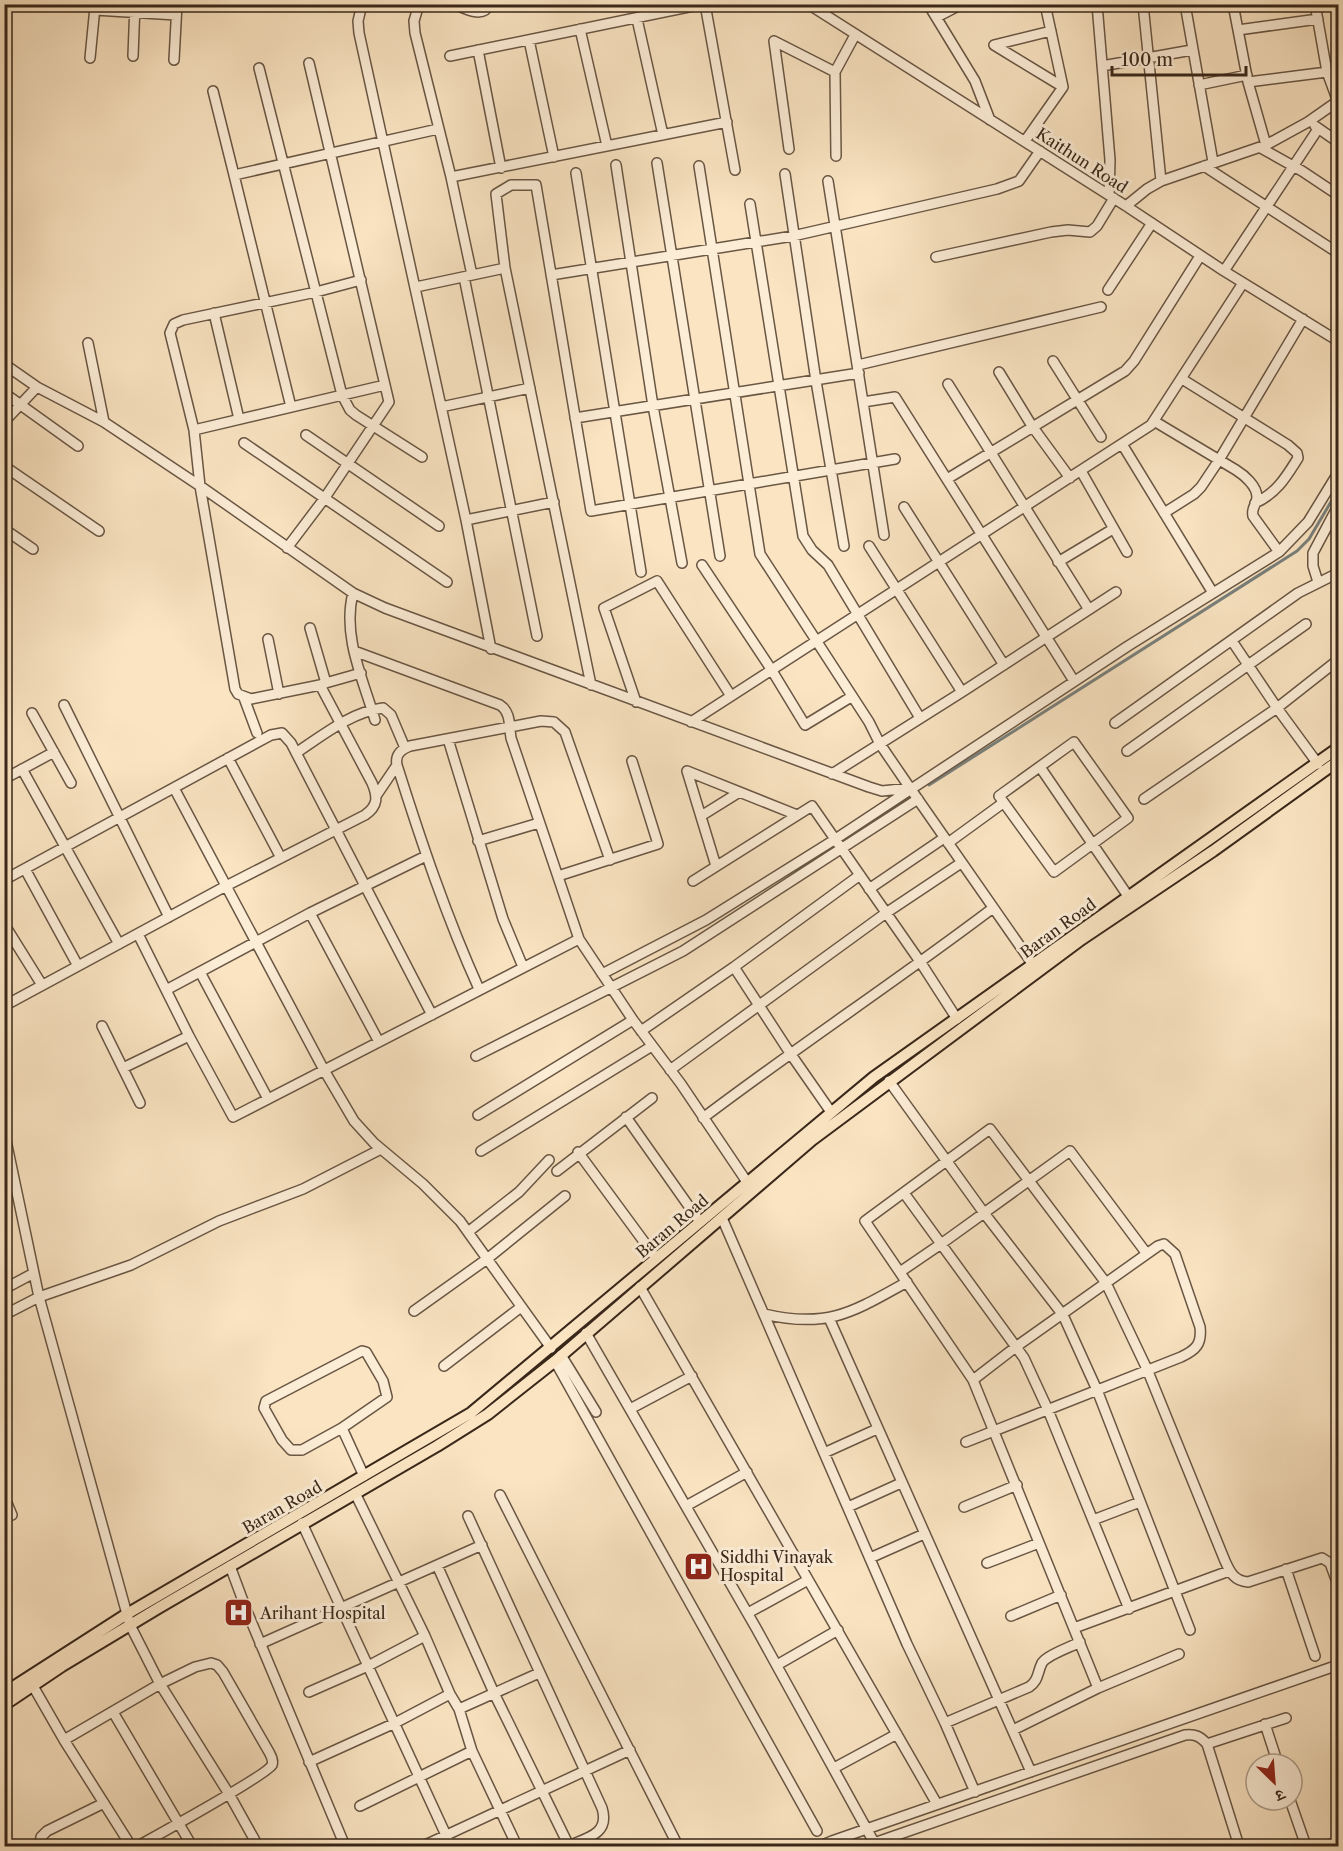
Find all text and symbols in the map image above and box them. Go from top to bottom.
scale bar [1112,39,1246,77]
text: 100 m [1121,49,1173,71]
street label: Kaithun Road [1032,123,1132,197]
street label: Baran Road [1016,894,1100,962]
street label: Baran Road [632,1190,713,1262]
street label: Baran Road [239,1476,326,1538]
place label: Siddhi Vinayak Hospital [720,1547,834,1585]
hospital icon: Siddhi Vinayak Hospital [683,1550,715,1582]
hospital icon: Arihant Hospital [223,1597,255,1629]
place label: Arihant Hospital [259,1603,386,1623]
north arrow [1244,1752,1304,1812]
text: उ [1271,1784,1289,1807]

